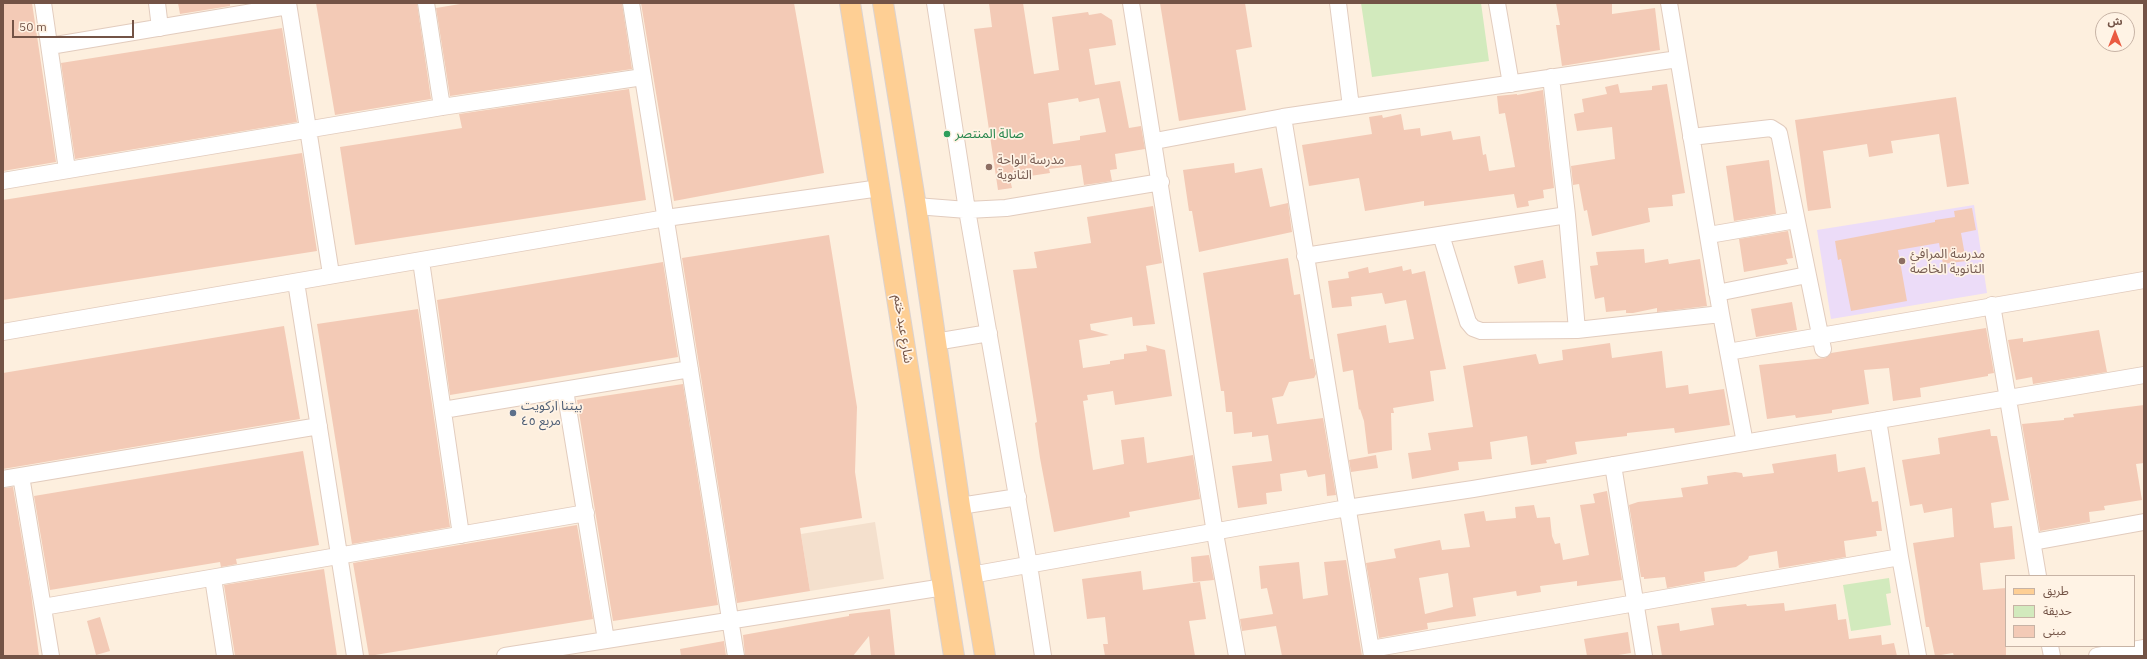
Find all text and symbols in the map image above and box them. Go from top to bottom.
scale bar [14,12,136,38]
north arrow [2095,12,2135,52]
text: ش [2107,14,2123,28]
text: 50 m [19,19,47,34]
place label: صالة المنتصر [955,126,1024,142]
marker: صالة المنتصر [942,129,952,139]
place label: مدرسة الواحة الثانوية [997,152,1064,183]
marker: مدرسة الواحة الثانوية [984,162,994,172]
place label: مدرسة المرافئ الثانوية الخاصة [1910,246,1985,277]
marker: مدرسة المرافئ الثانوية الخاصة [1897,256,1907,266]
street label: شارع عبد ختم [890,294,916,364]
place label: بيتنا اركويت مربع ٤٥ [521,398,582,429]
marker: بيتنا اركويت مربع ٤٥ [508,408,518,418]
legend [2005,575,2135,647]
text: طريق [2043,583,2069,598]
text: حديقة [2043,603,2072,618]
text: مبنى [2043,623,2066,638]

